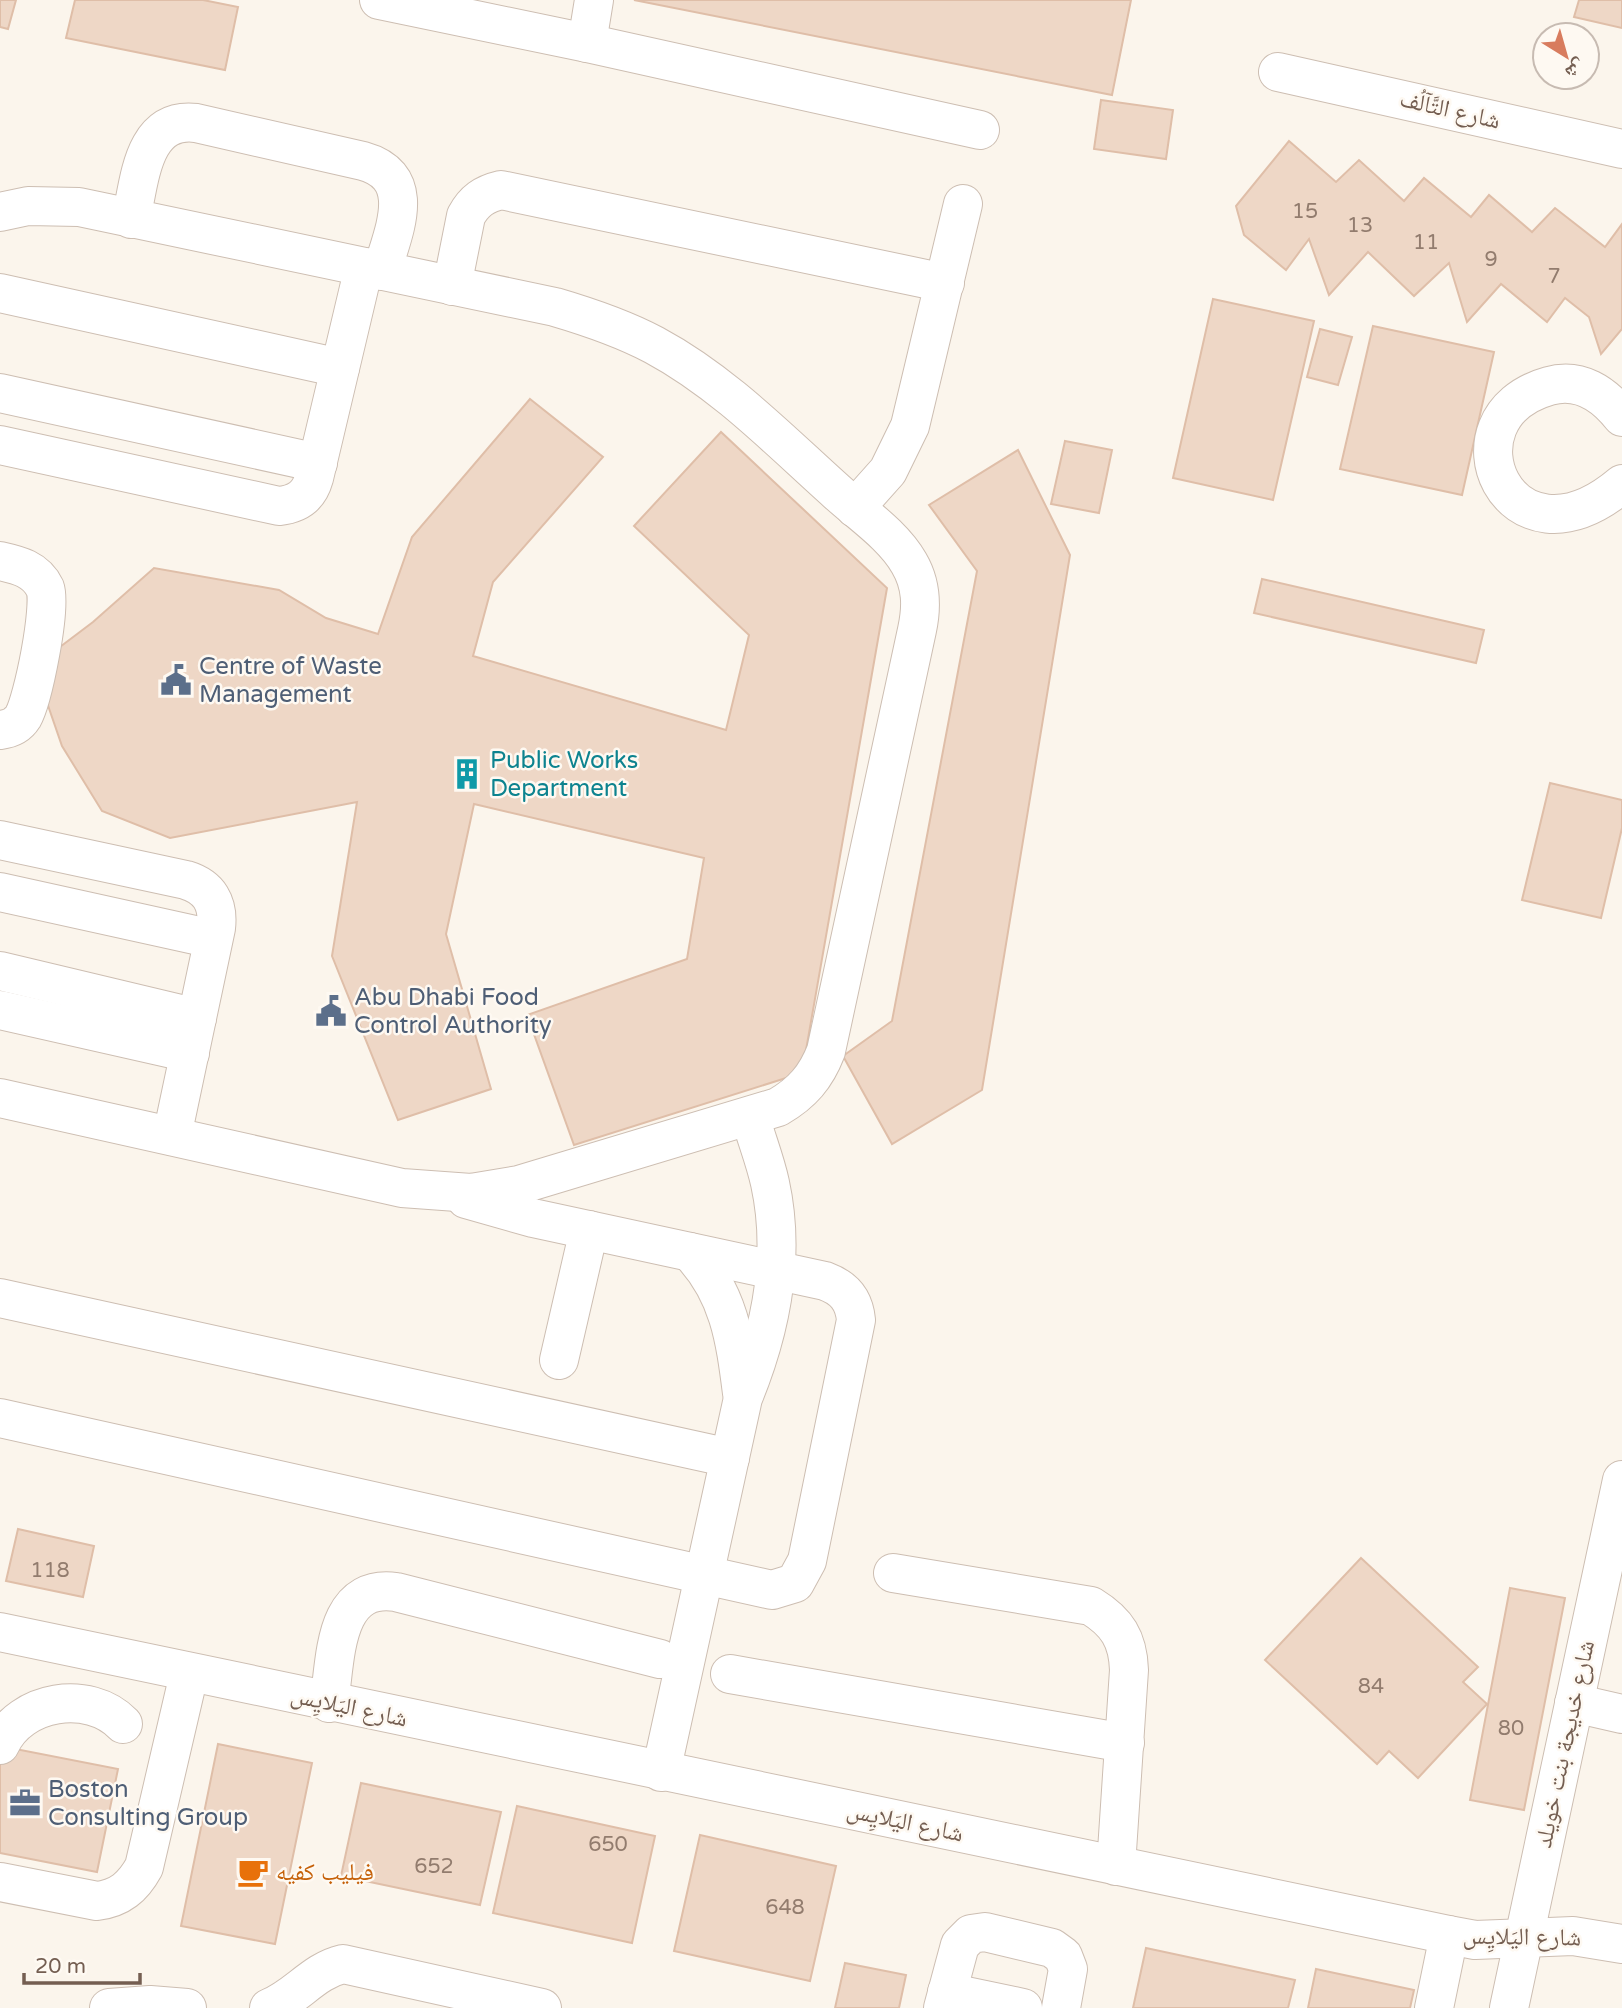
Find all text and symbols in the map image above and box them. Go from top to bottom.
north arrow [1531,21,1601,91]
text: ش [1561,54,1590,84]
street label: شارع التَّآلُف [1397,84,1503,136]
house number: 15 [1292,199,1318,224]
house number: 13 [1347,213,1373,238]
house number: 11 [1413,230,1439,255]
house number: 9 [1484,247,1498,272]
house number: 7 [1547,264,1561,289]
place label: Centre of Waste Management [199,652,382,709]
public building icon: Centre of Waste Management [159,663,193,697]
place label: Public Works Department [490,746,638,803]
building icon: Public Works Department [450,757,484,791]
place label: Abu Dhabi Food Control Authority [354,983,552,1040]
public building icon: Abu Dhabi Food Control Authority [314,994,348,1028]
house number: 118 [30,1558,70,1583]
street label: شارع خديجة بنت خويلد [1529,1638,1601,1850]
house number: 84 [1358,1674,1384,1699]
street label: شارع اليَلايِس [288,1680,410,1735]
house number: 80 [1498,1716,1524,1741]
place label: Boston Consulting Group [48,1775,248,1832]
office icon: Boston Consulting Group [8,1786,42,1820]
street label: شارع اليَلايِس [844,1795,966,1850]
house number: 650 [588,1832,628,1857]
house number: 652 [414,1854,454,1879]
cafe icon: فيليب كفيه [236,1855,270,1889]
place label: فيليب كفيه [276,1858,374,1887]
house number: 648 [765,1895,805,1920]
street label: شارع اليَلايِس [1462,1921,1582,1954]
scale bar [24,1941,140,1985]
text: 20 m [35,1954,86,1979]

